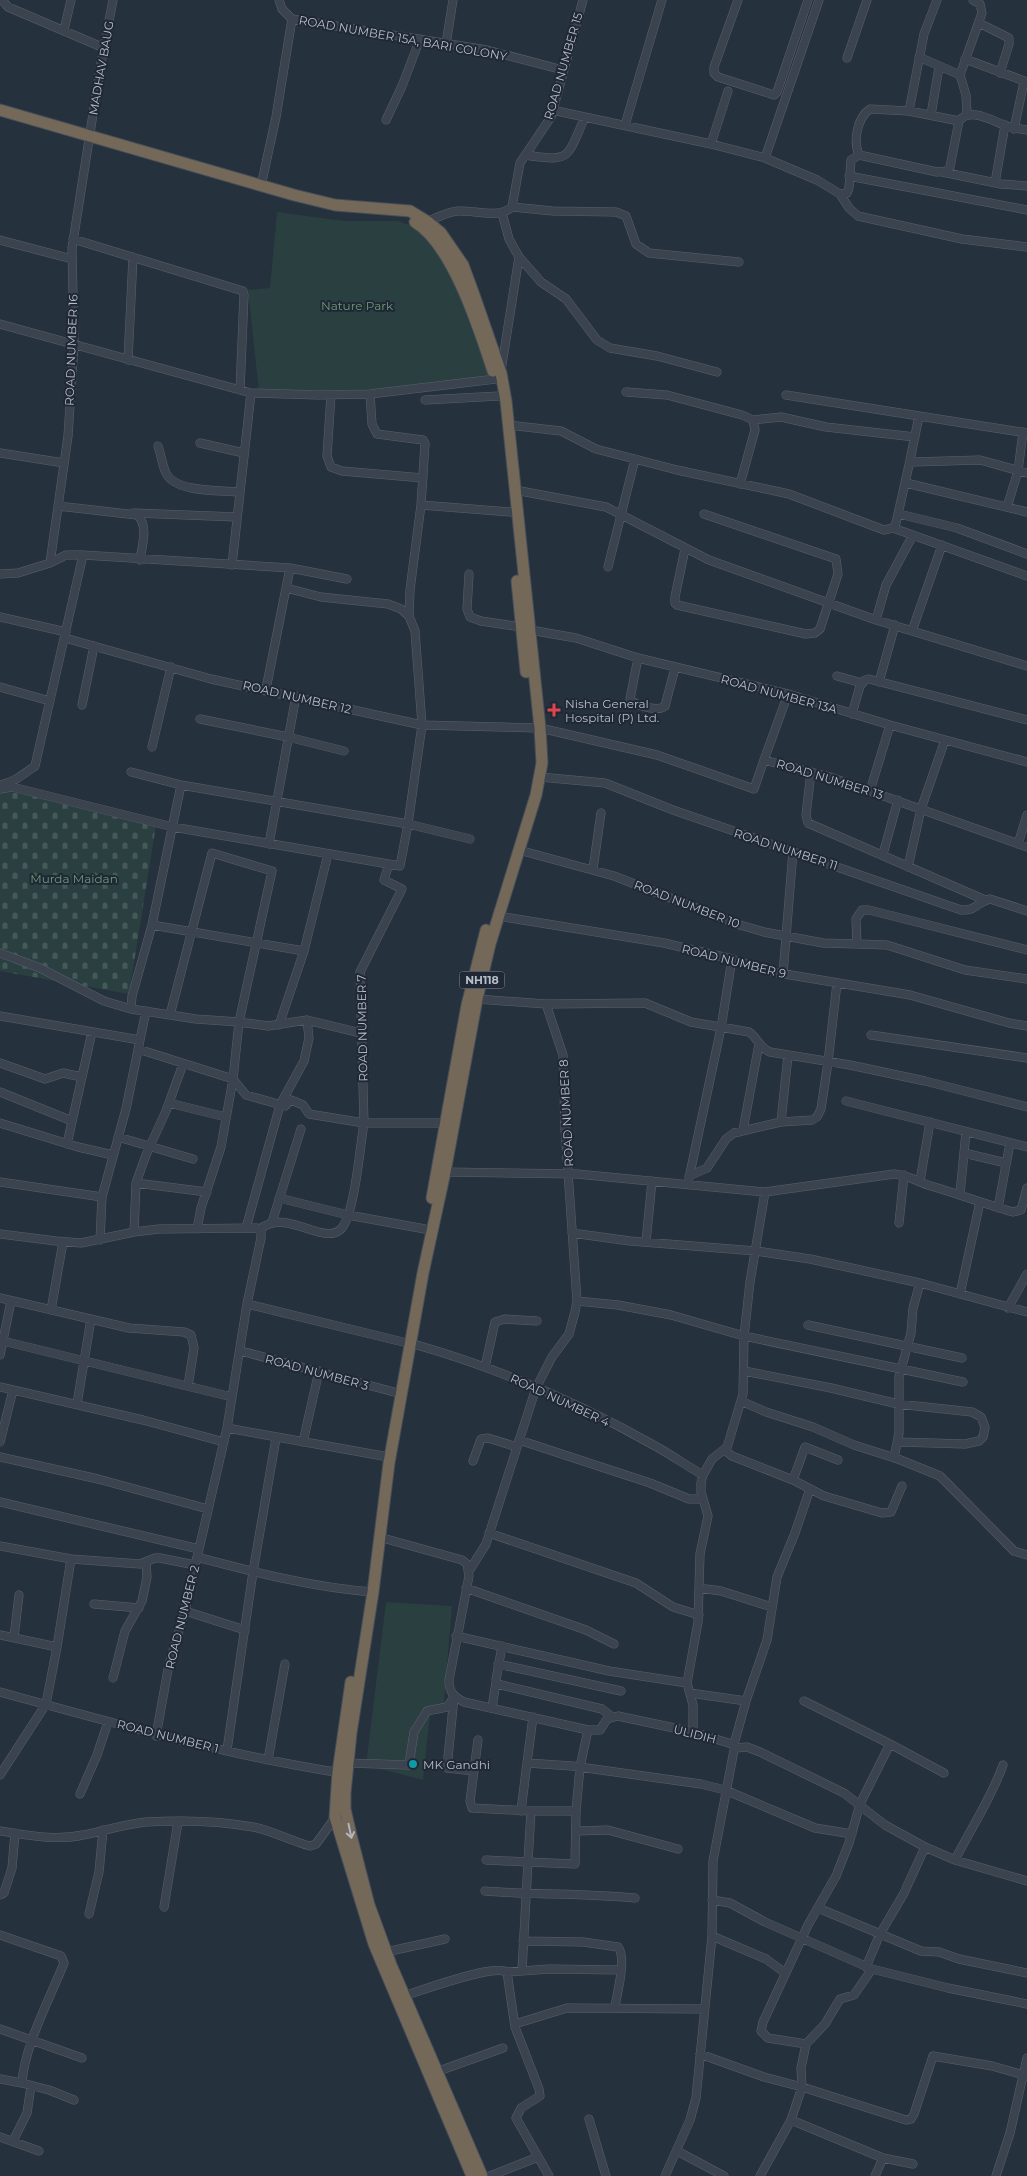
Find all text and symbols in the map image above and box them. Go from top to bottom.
street label: ROAD NUMBER 15 [540,10,586,121]
street label: ROAD NUMBER 15A, BARI COLONY [298,12,509,64]
street label: MADHAV BAUG [85,20,117,116]
street label: ROAD NUMBER 16 [62,294,80,406]
park label: Nature Park [321,298,394,313]
street label: ROAD NUMBER 13A [719,671,839,717]
street label: ROAD NUMBER 12 [241,677,353,717]
place label: Nisha General Hospital (P) Ltd. [565,696,659,725]
marker: Nisha General Hospital (P) Ltd. [547,703,561,717]
street label: ROAD NUMBER 13 [775,756,885,802]
street label: ROAD NUMBER 11 [732,825,840,873]
park label: Murda Maidan [30,871,118,886]
street label: ROAD NUMBER 10 [632,877,742,931]
street label: ROAD NUMBER 9 [680,941,788,981]
road number: NH118 [460,972,504,988]
street label: ROAD NUMBER 7 [354,974,370,1082]
street label: ROAD NUMBER 8 [556,1059,576,1167]
street label: ROAD NUMBER 3 [264,1351,371,1393]
street label: ROAD NUMBER 4 [508,1370,612,1430]
street label: ROAD NUMBER 2 [162,1563,202,1671]
street label: ROAD NUMBER 1 [116,1716,220,1756]
street label: ULIDIH [672,1721,718,1747]
place label: MK Gandhi [423,1757,490,1772]
marker: MK Gandhi [407,1758,419,1770]
one-way arrow [346,1822,355,1838]

